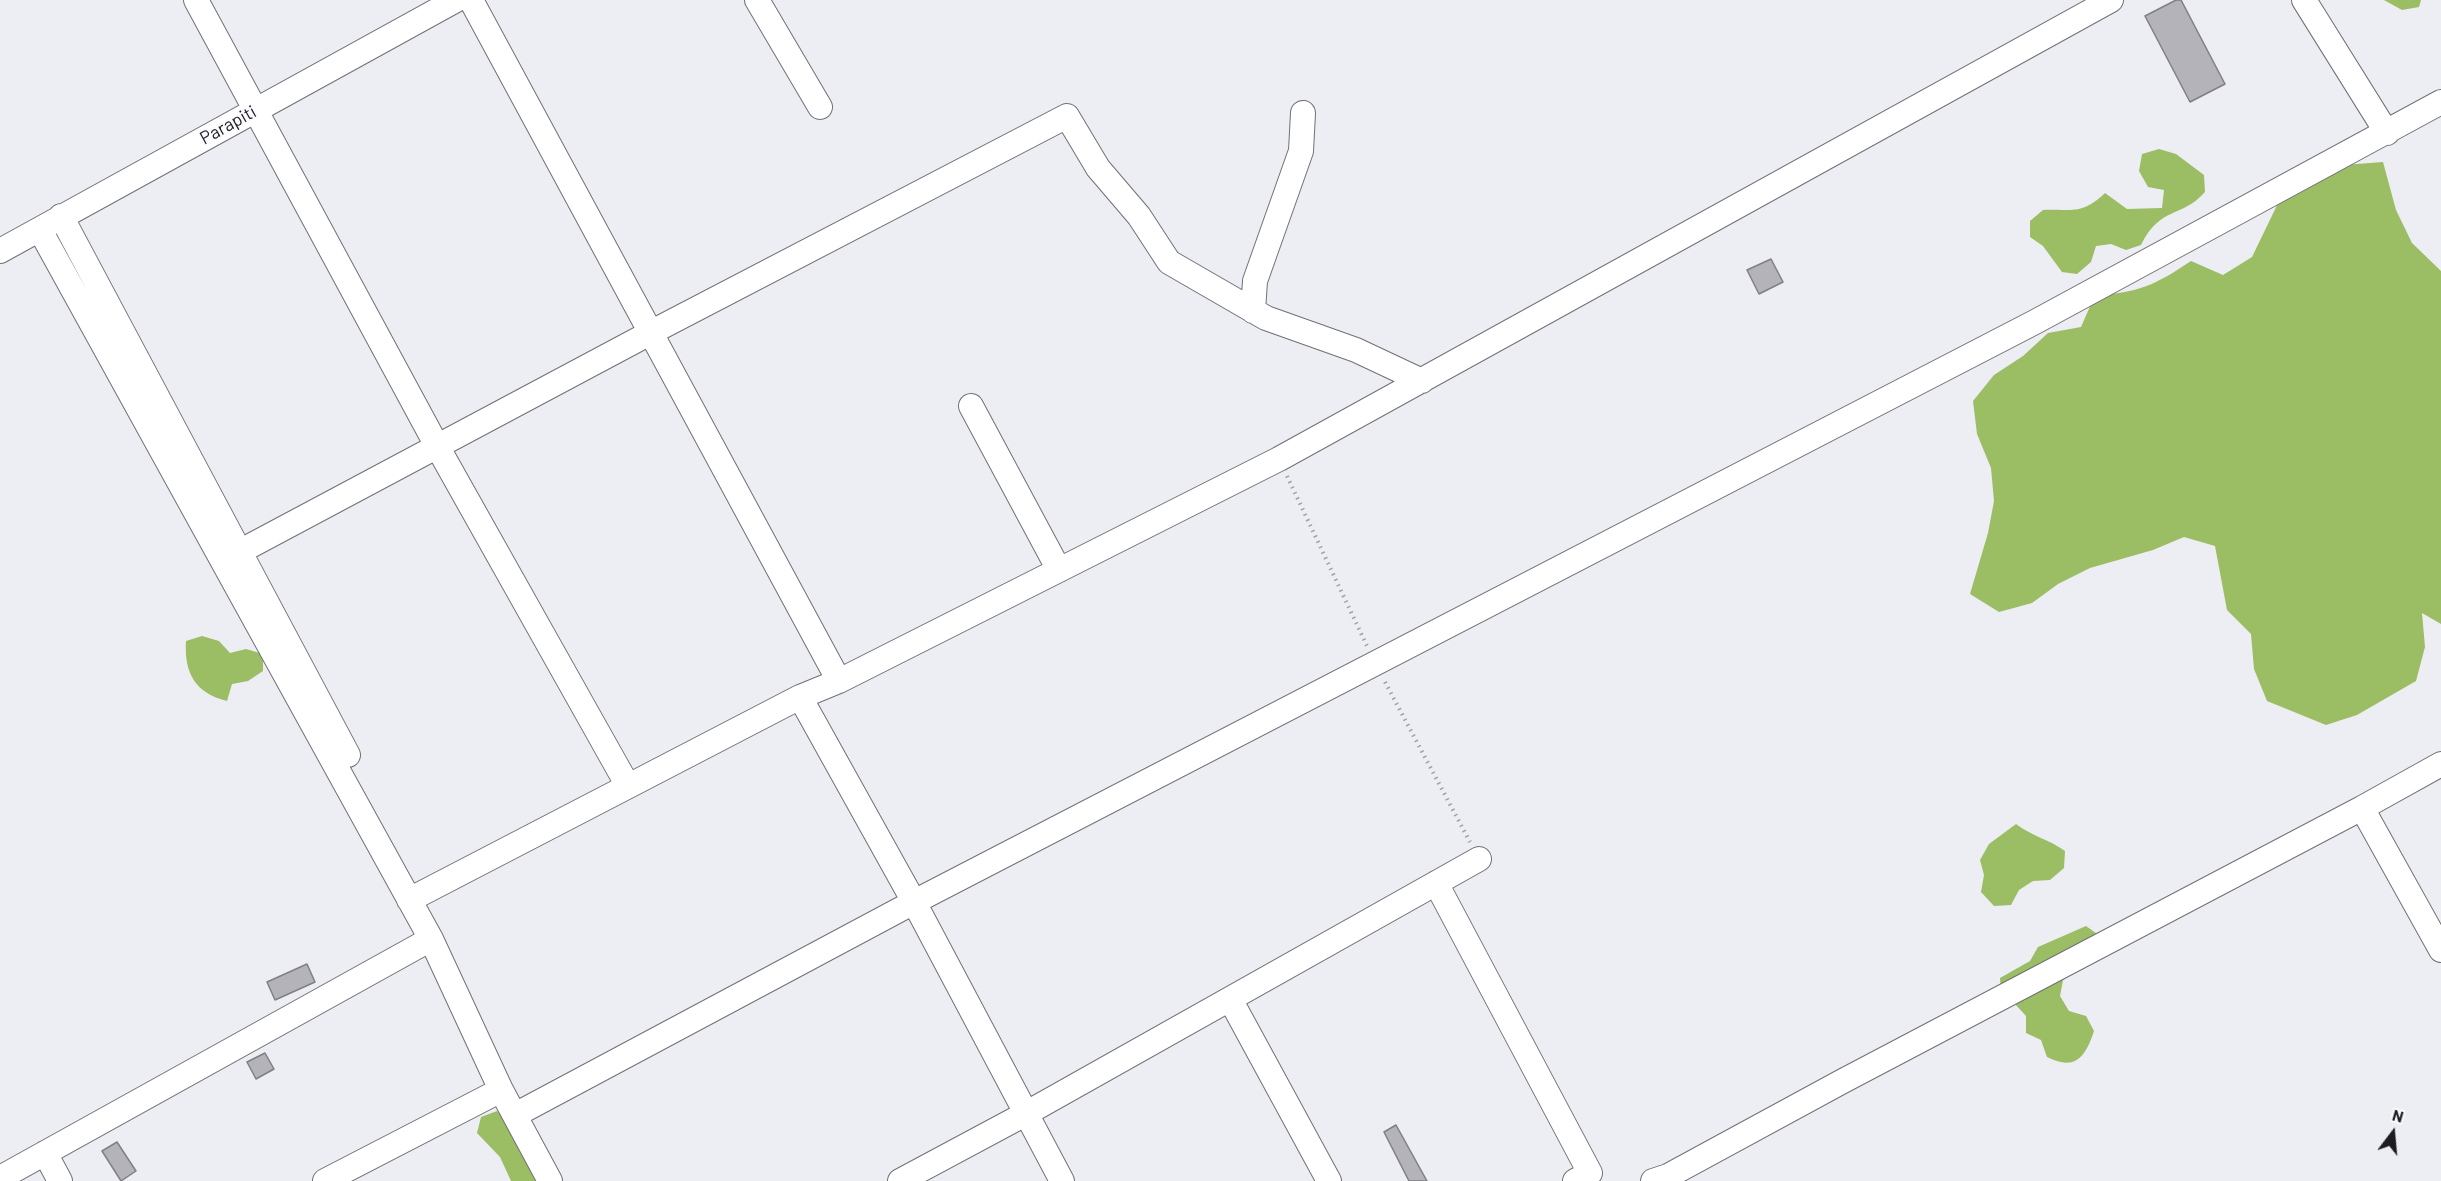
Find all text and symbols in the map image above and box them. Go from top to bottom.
street label: Parapiti [196,101,260,149]
north arrow [2363,1103,2423,1163]
text: N [2390,1105,2406,1126]

